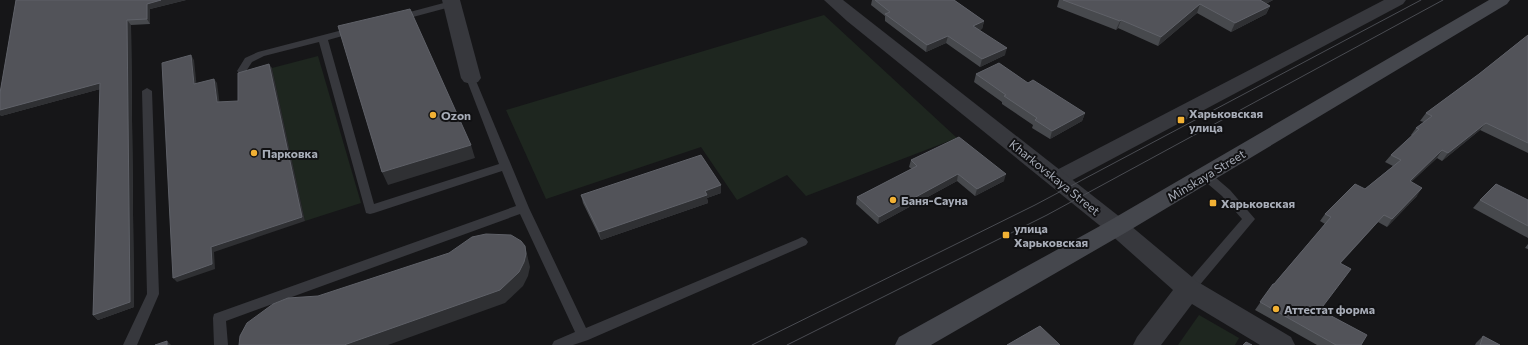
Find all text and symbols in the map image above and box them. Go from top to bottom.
place label: Харьковская улица [1189,106,1263,134]
place label: Ozon [441,108,471,122]
marker: Ozon [428,110,438,120]
marker: Харьковская улица [1176,115,1186,125]
street label: Kharkovskaya Street [1007,136,1103,218]
place label: Парковка [262,146,318,160]
street label: Minskaya Street [1165,146,1247,204]
marker: Парковка [249,148,259,158]
place label: Баня-Сауна [901,193,968,207]
marker: Баня-Сауна [888,195,898,205]
place label: Харьковская [1221,196,1295,210]
marker: Харьковская [1208,198,1218,208]
place label: улица Харьковская [1014,221,1088,249]
marker: улица Харьковская [1001,230,1011,240]
place label: Аттестат форма [1284,302,1375,316]
marker: Аттестат форма [1271,304,1281,314]

